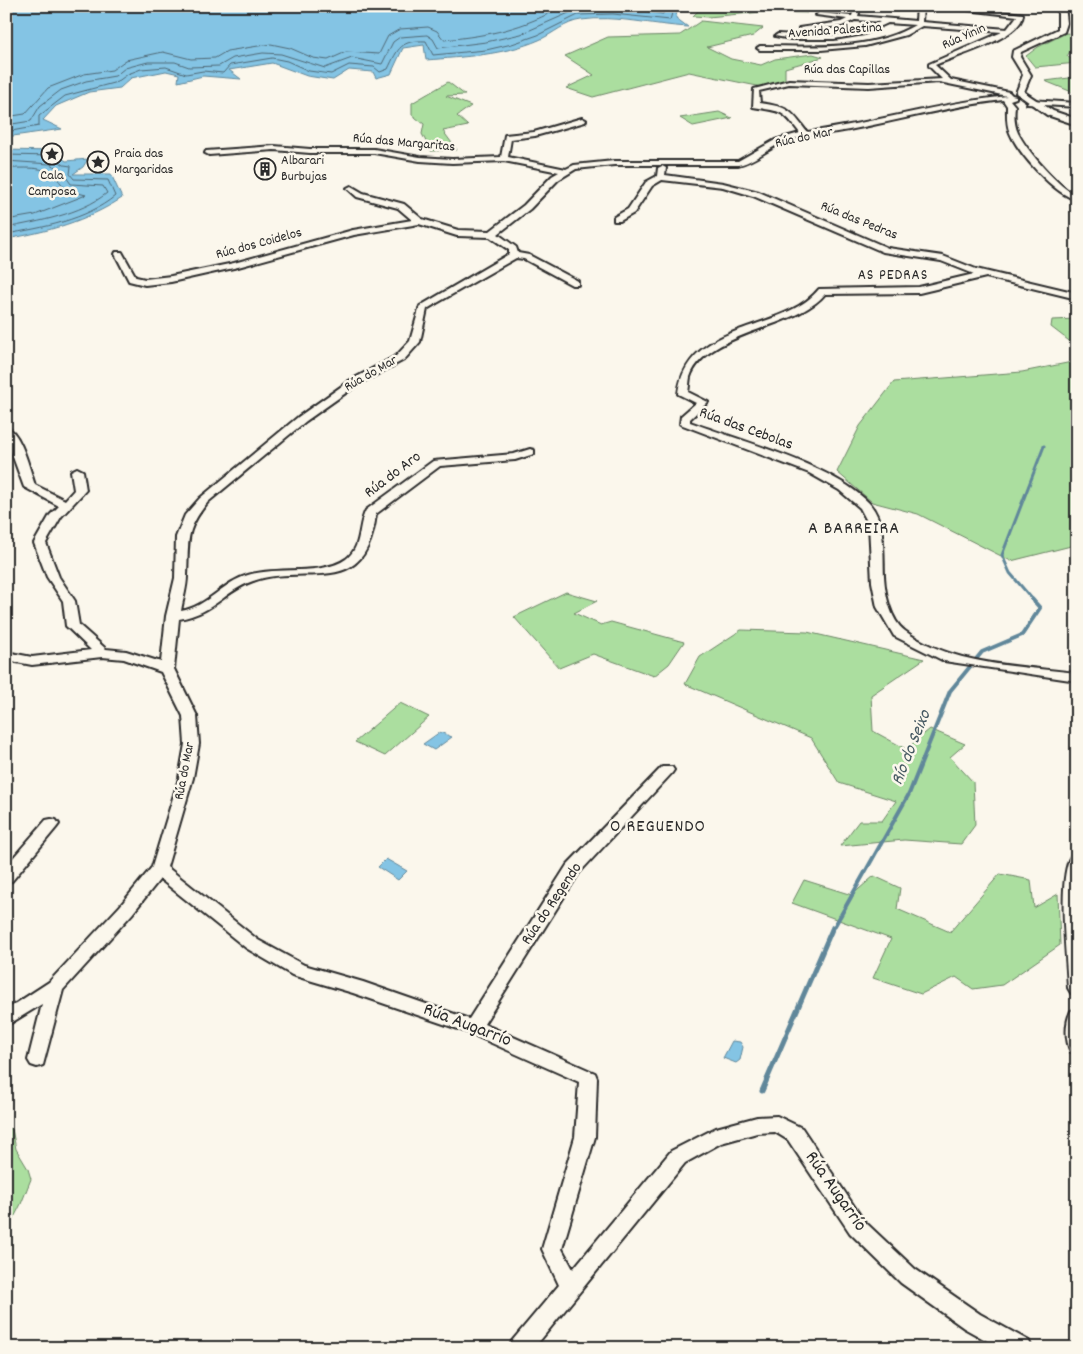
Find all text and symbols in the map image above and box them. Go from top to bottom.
street label: Avenida Palestina [787,18,883,44]
street label: Rúa Yinin [939,19,989,55]
street label: Rúa das Capillas [804,60,890,80]
street label: Rúa do Mar [773,122,836,154]
street label: Rúa das Margaritas [352,129,456,157]
place icon: Cala Camposa [40,142,64,166]
place label: Praia das Margaridas [114,144,174,180]
place icon: Praia das Margaridas [86,150,110,174]
place label: Albarari Burbujas [281,151,327,187]
building icon: Albarari Burbujas [253,157,277,181]
place label: Cala Camposa [28,166,77,202]
street label: Rúa das Pedras [817,196,901,246]
street label: Rúa dos Coidelos [214,223,304,265]
district label: AS PEDRAS [858,265,928,287]
street label: Rúa do Mar [341,350,402,397]
street label: Rúa das Cebolas [696,401,796,457]
street label: Rúa do Aro [360,446,426,504]
district label: A BARREIRA [808,517,900,542]
water label: Río do Seixo [886,706,939,789]
street label: Rúa do Mar [170,740,201,802]
district label: O REGUENDO [610,815,706,840]
street label: Rúa do Regendo [516,858,588,950]
street label: Rúa Augarrío [419,997,515,1055]
street label: Rúa Augarrío [797,1146,873,1238]

